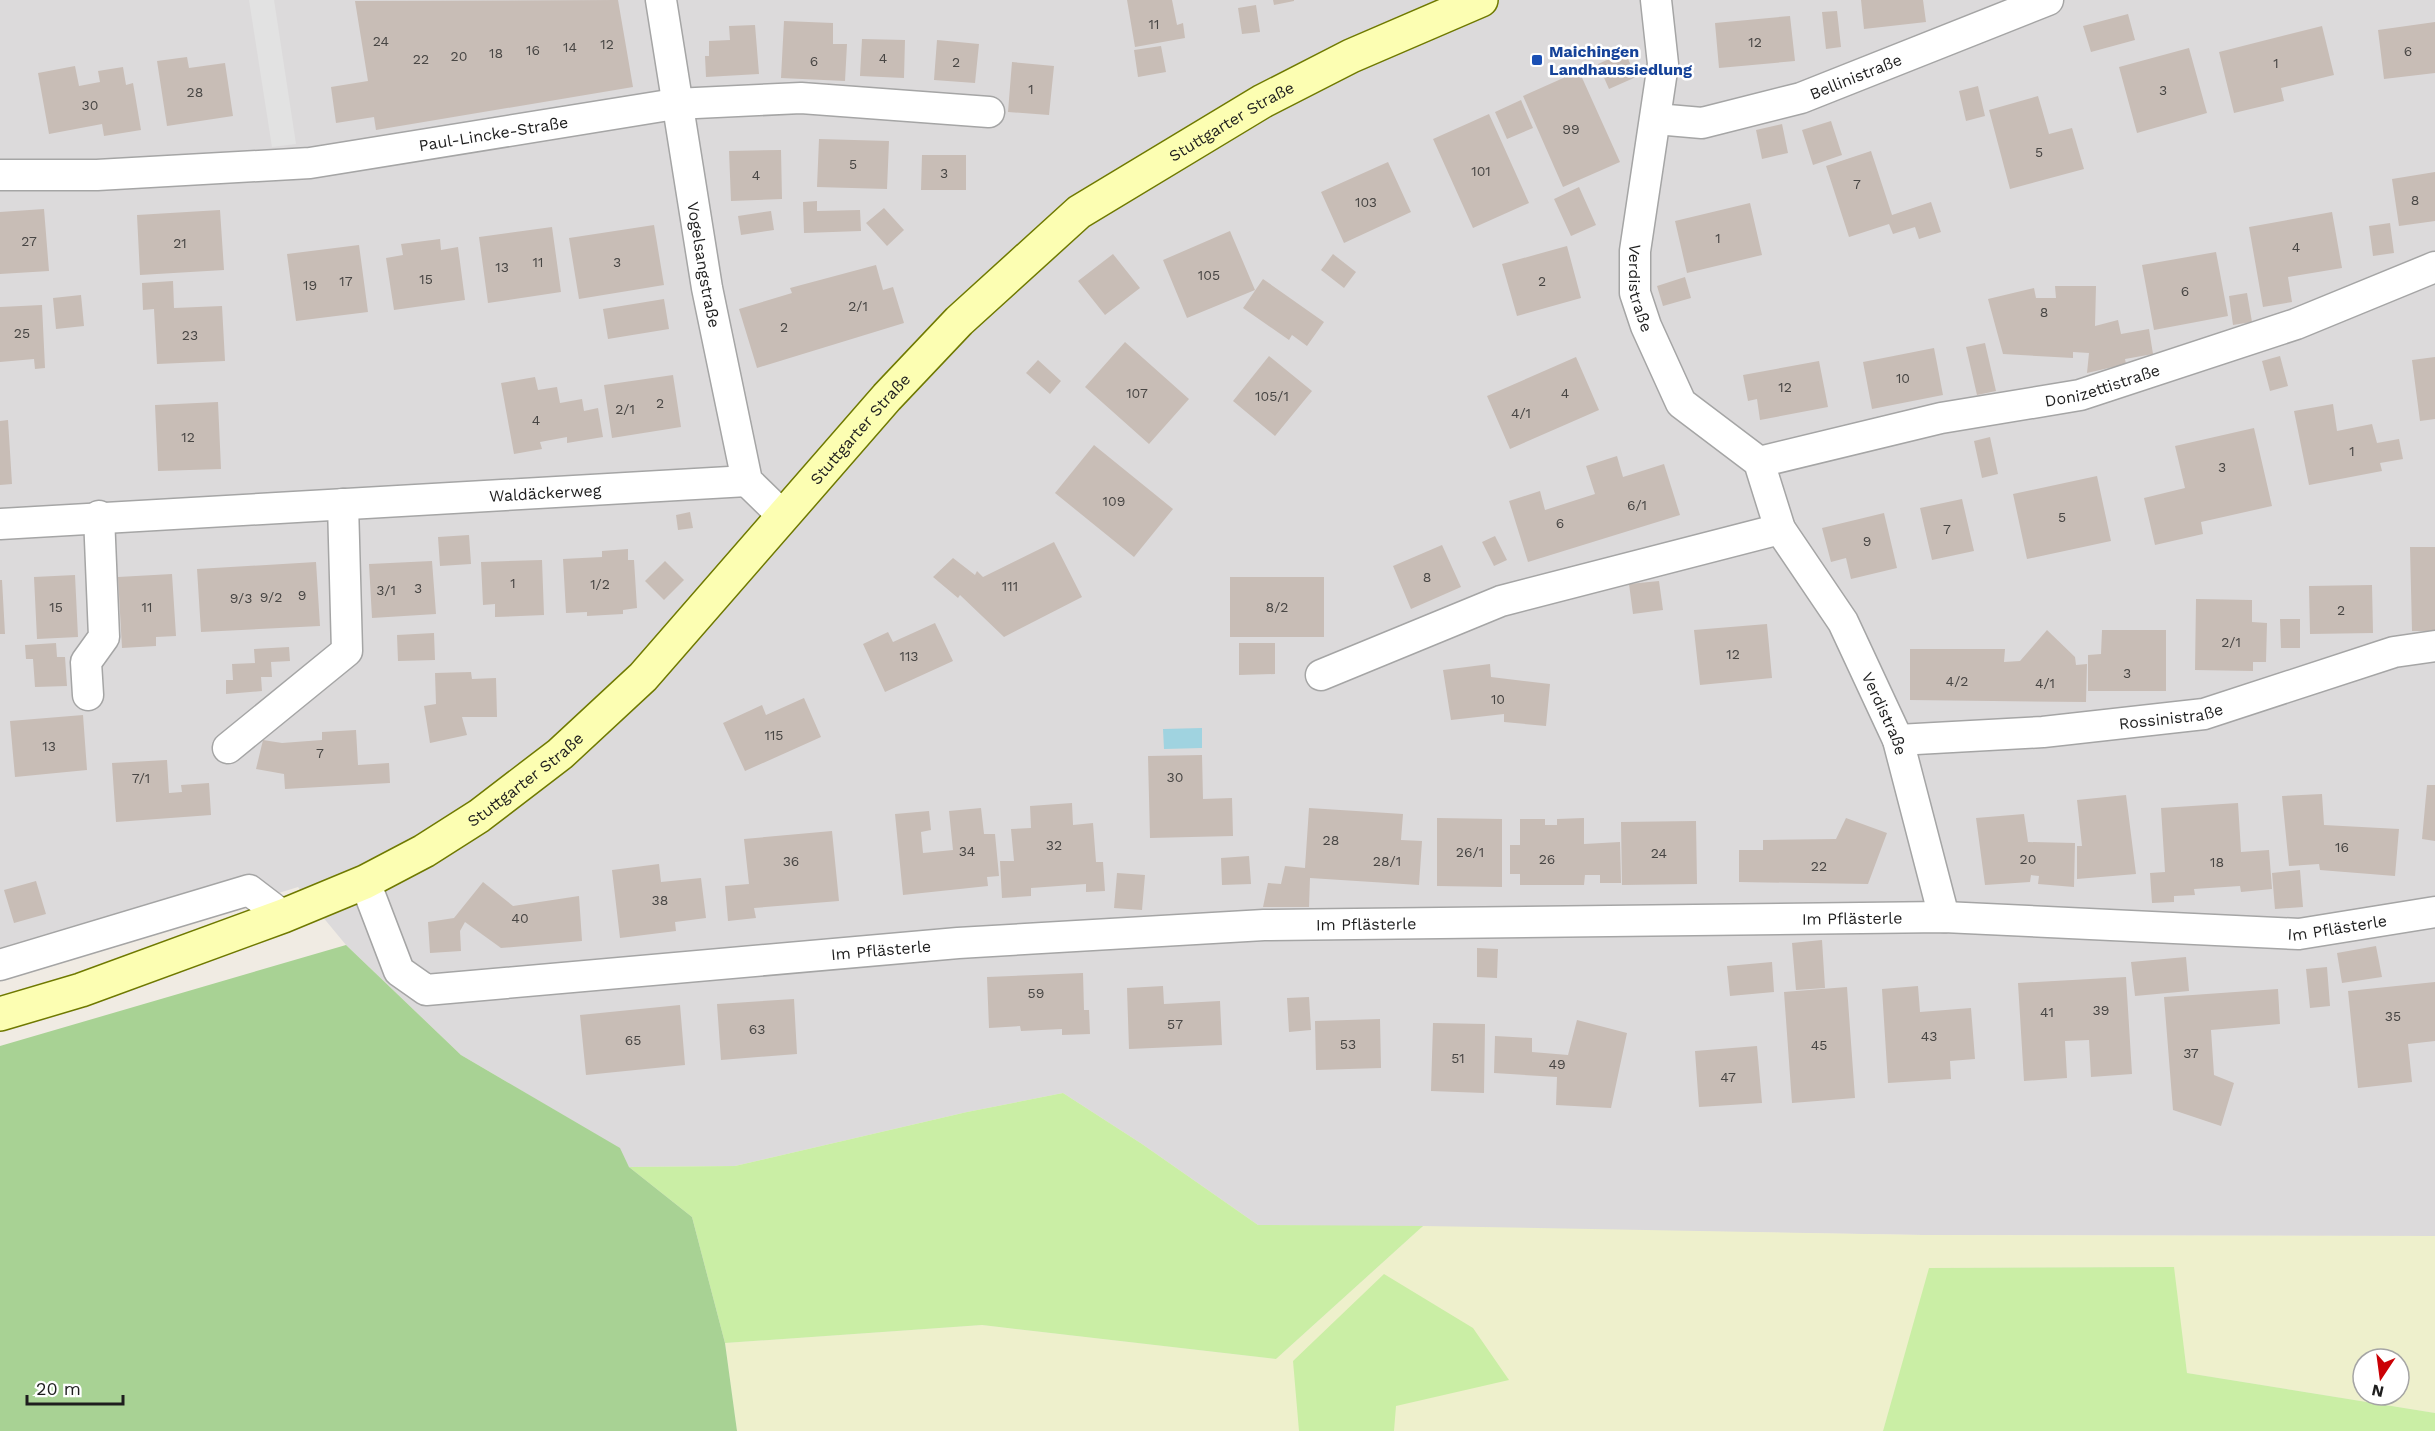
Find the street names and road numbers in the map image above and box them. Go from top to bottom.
street label: Bellinistraße [1807,50,1905,104]
street label: Stuttgarter Straße [1165,78,1297,166]
street label: Paul-Lincke-Straße [417,112,569,155]
street label: Vogelsangstraße [683,200,724,329]
street label: Verdistraße [1625,243,1656,335]
street label: Donizettistraße [2043,360,2162,411]
street label: Stuttgarter Straße [806,370,914,489]
street label: Waldäckerweg [489,480,602,506]
street label: Verdistraße [1858,669,1911,757]
street label: Rossinistraße [2118,699,2225,733]
street label: Stuttgarter Straße [464,729,587,831]
street label: Im Pflästerle [1802,908,1902,929]
street label: Im Pflästerle [2287,911,2388,945]
street label: Im Pflästerle [1316,914,1416,934]
street label: Im Pflästerle [830,936,932,964]

